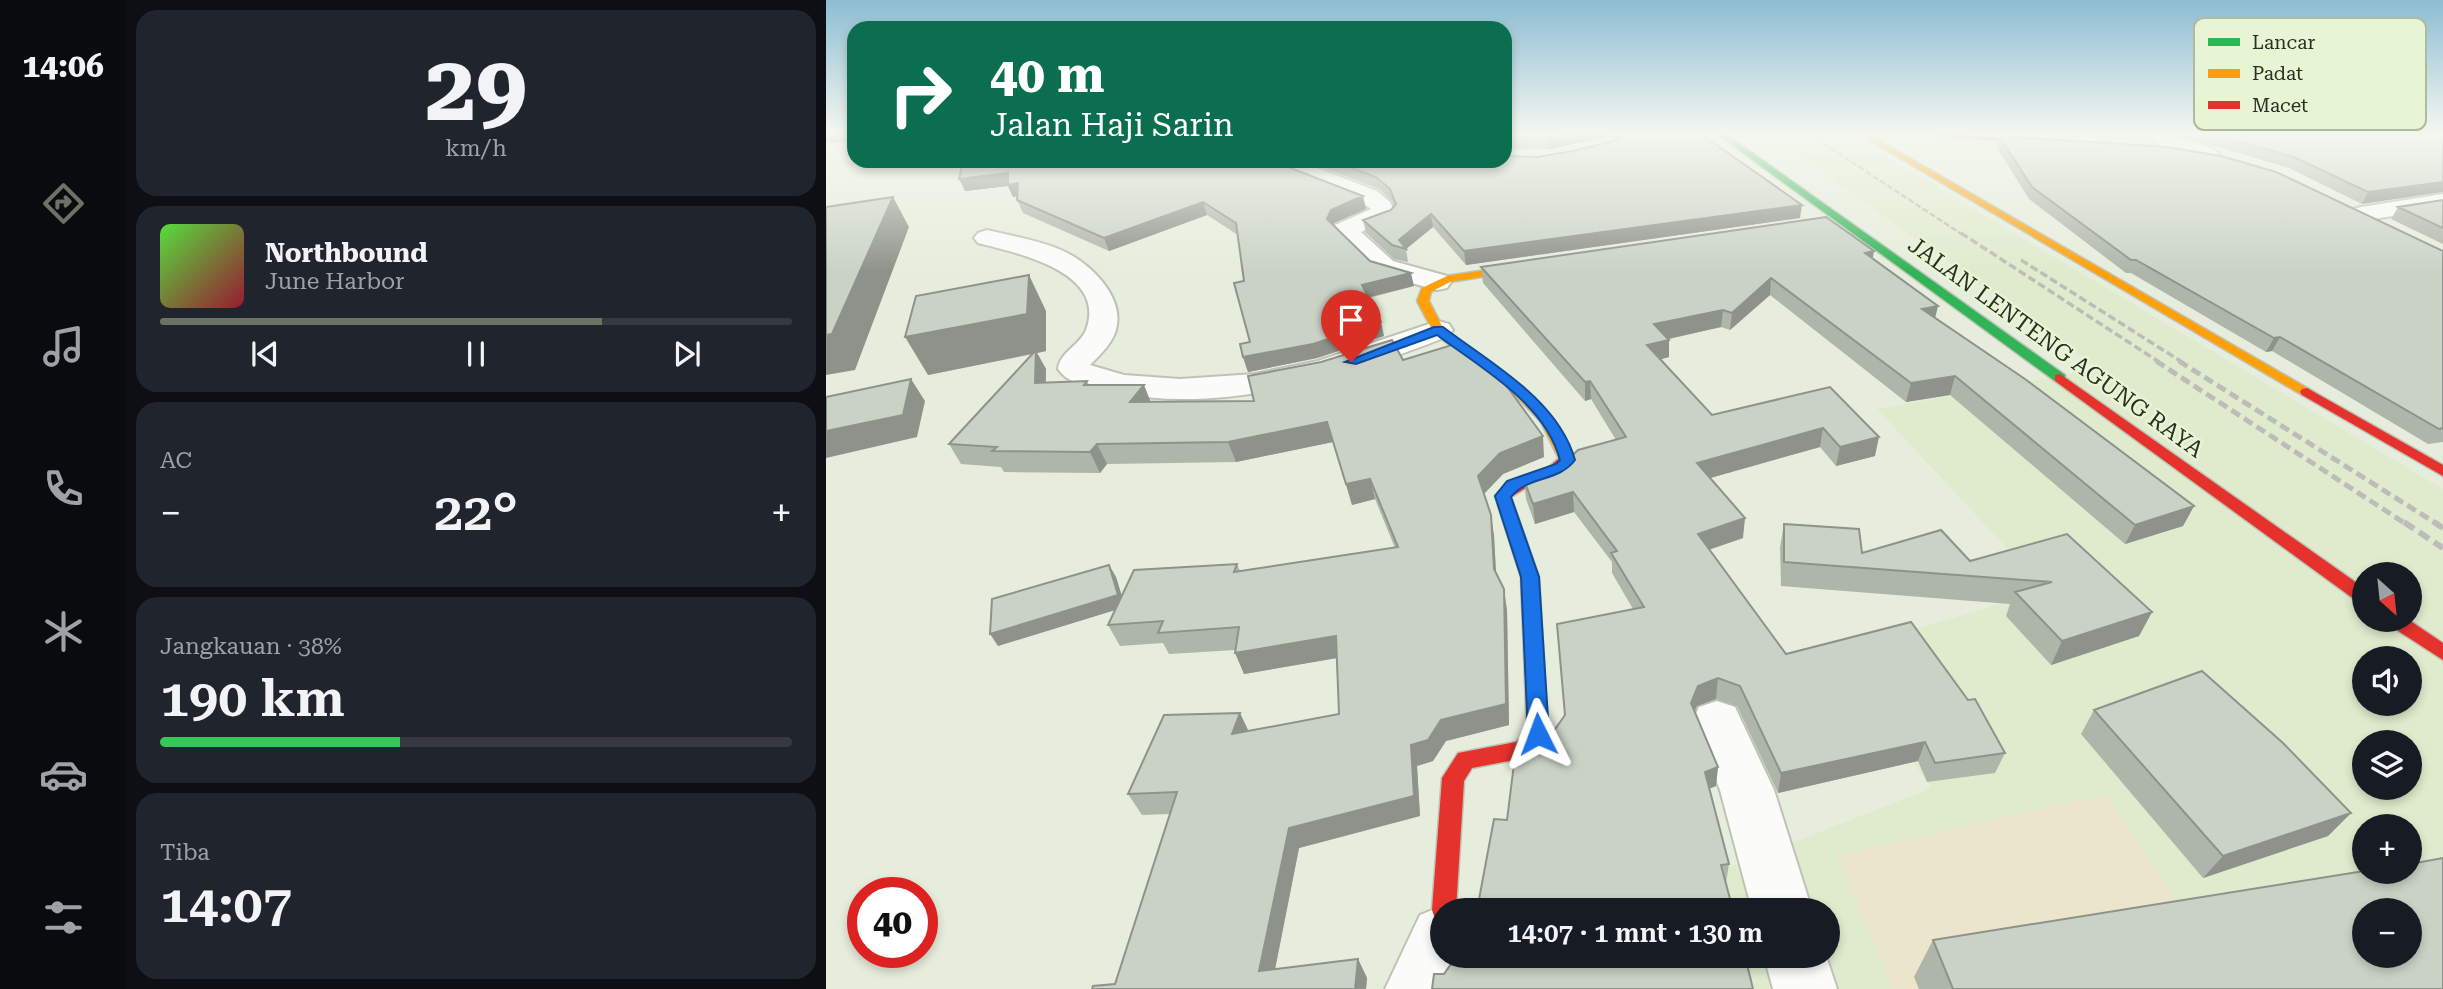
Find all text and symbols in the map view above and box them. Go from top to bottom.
legend [2194,18,2426,130]
text: Lancar [2252,31,2315,54]
text: 29 [425,36,527,142]
text: 14:06 [22,47,104,85]
text: 40 m [990,47,1105,104]
icon: right [875,49,966,140]
text: Padat [2252,62,2303,85]
text: Macet [2252,94,2308,117]
text: Jalan Haji Sarin [990,106,1234,144]
text: km/h [445,135,507,162]
icon: directions [39,179,88,228]
street label: JALAN LENTENG AGUNG RAYA [1903,231,2209,464]
text: Northbound [265,238,428,268]
text: June Harbor [265,268,405,295]
pin [1321,290,1381,362]
icon: arrive [1332,301,1370,339]
icon: music [39,322,88,371]
icon: previous [246,335,284,373]
icon: pause [457,335,495,373]
icon: next [668,335,706,373]
text: AC [160,447,192,474]
icon: phone [39,464,88,513]
text: 22° [434,482,518,543]
text: − [160,491,181,535]
text: + [771,491,792,535]
north arrow [2352,562,2422,632]
map controls [2352,562,2422,968]
icon: climate [39,607,88,656]
text: Jangkauan · 38% [160,633,342,660]
button: sound [2352,646,2422,716]
text: 190 km [160,668,345,729]
position arrow [1501,697,1575,771]
button: layers [2352,730,2422,800]
icon: car [39,750,88,799]
button: + [2352,814,2422,884]
text: Tiba [160,839,210,866]
text: 14:07 [160,874,292,935]
speed limit sign: 40 [847,877,938,968]
icon: filters [39,893,88,942]
button: − [2352,898,2422,968]
text: 14:07 · 1 mnt · 130 m [1507,918,1763,948]

